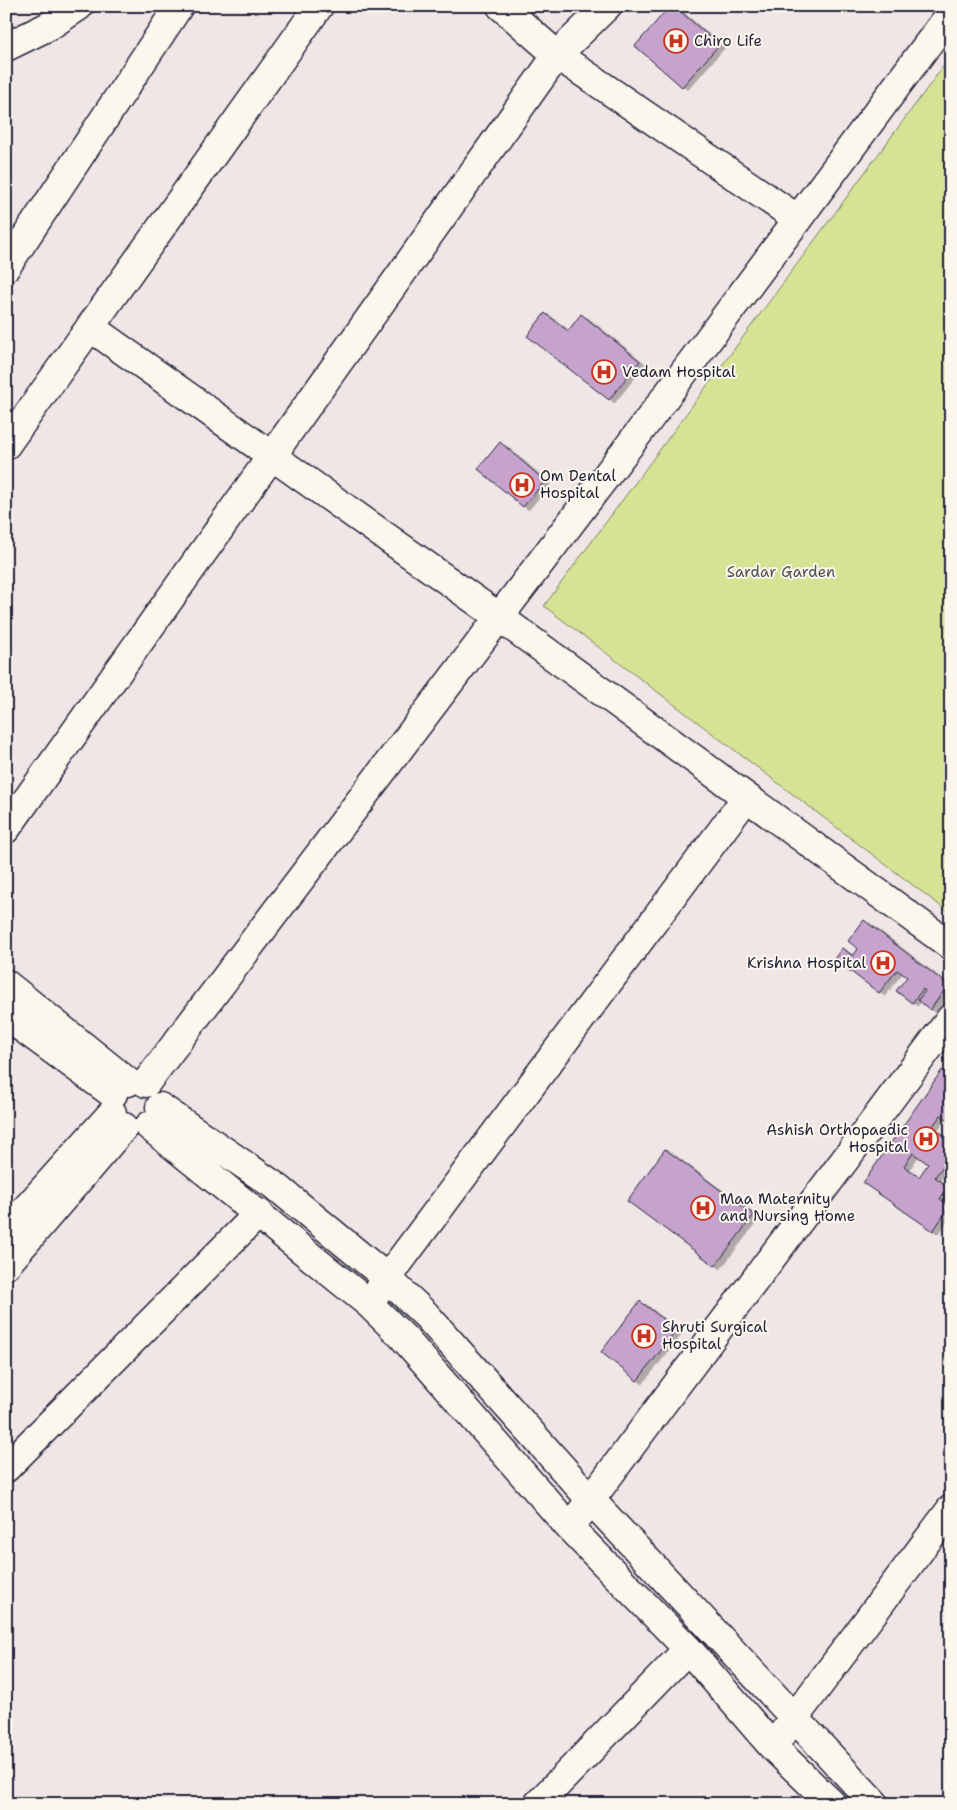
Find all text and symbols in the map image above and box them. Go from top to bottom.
hospital icon: Chiro Life [663,28,689,54]
place label: Chiro Life [694,31,762,51]
hospital icon: Vedam Hospital [591,359,617,385]
place label: Vedam Hospital [622,362,736,382]
place label: Om Dental Hospital [540,466,616,503]
hospital icon: Om Dental Hospital [509,472,535,498]
park label: Sardar Garden [727,562,835,582]
hospital icon: Krishna Hospital [870,950,896,976]
place label: Krishna Hospital [747,953,866,973]
place label: Ashish Orthopaedic Hospital [766,1120,908,1157]
hospital icon: Ashish Orthopaedic Hospital [913,1126,939,1152]
place label: Maa Maternity and Nursing Home [720,1189,855,1226]
hospital icon: Maa Maternity and Nursing Home [690,1195,716,1221]
place label: Shruti Surgical Hospital [662,1317,768,1354]
hospital icon: Shruti Surgical Hospital [631,1323,657,1349]

